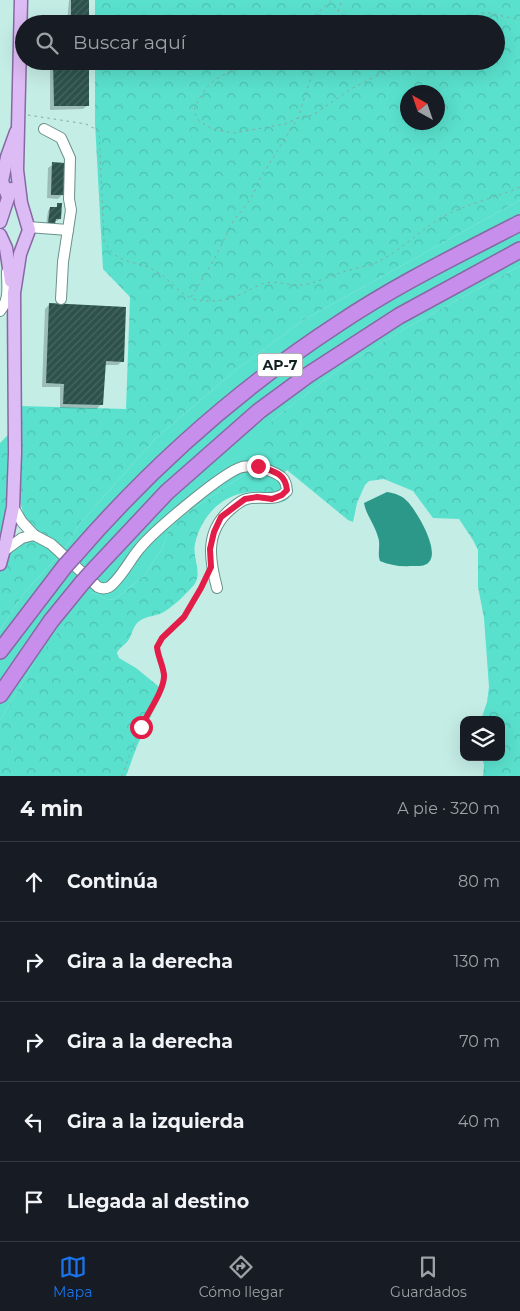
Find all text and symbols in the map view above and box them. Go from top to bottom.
search box [15,15,505,70]
icon: search [33,29,61,57]
text: Buscar aquí [73,31,186,54]
north arrow [400,85,445,130]
road number: AP-7 [258,354,302,376]
route end [247,455,270,478]
route start [130,716,153,739]
map controls [460,716,505,761]
button: layers [460,716,505,761]
text: 4 min [20,796,83,821]
text: A pie · 320 m [397,799,500,818]
icon: ahead [20,868,48,896]
text: Continúa [67,870,158,893]
text: 80 m [458,872,500,891]
icon: right [20,948,48,976]
text: Gira a la derecha [67,950,233,973]
text: 130 m [453,952,500,971]
icon: right [20,1028,48,1056]
text: Gira a la derecha [67,1030,233,1053]
text: 70 m [459,1032,500,1051]
icon: left [20,1108,48,1136]
text: Gira a la izquierda [67,1110,245,1133]
text: 40 m [458,1112,500,1131]
icon: arrive [20,1188,48,1216]
text: Llegada al destino [67,1190,249,1213]
tab: Mapa [53,1253,92,1301]
tab: Cómo llegar [199,1253,284,1301]
tab: Guardados [390,1253,467,1301]

